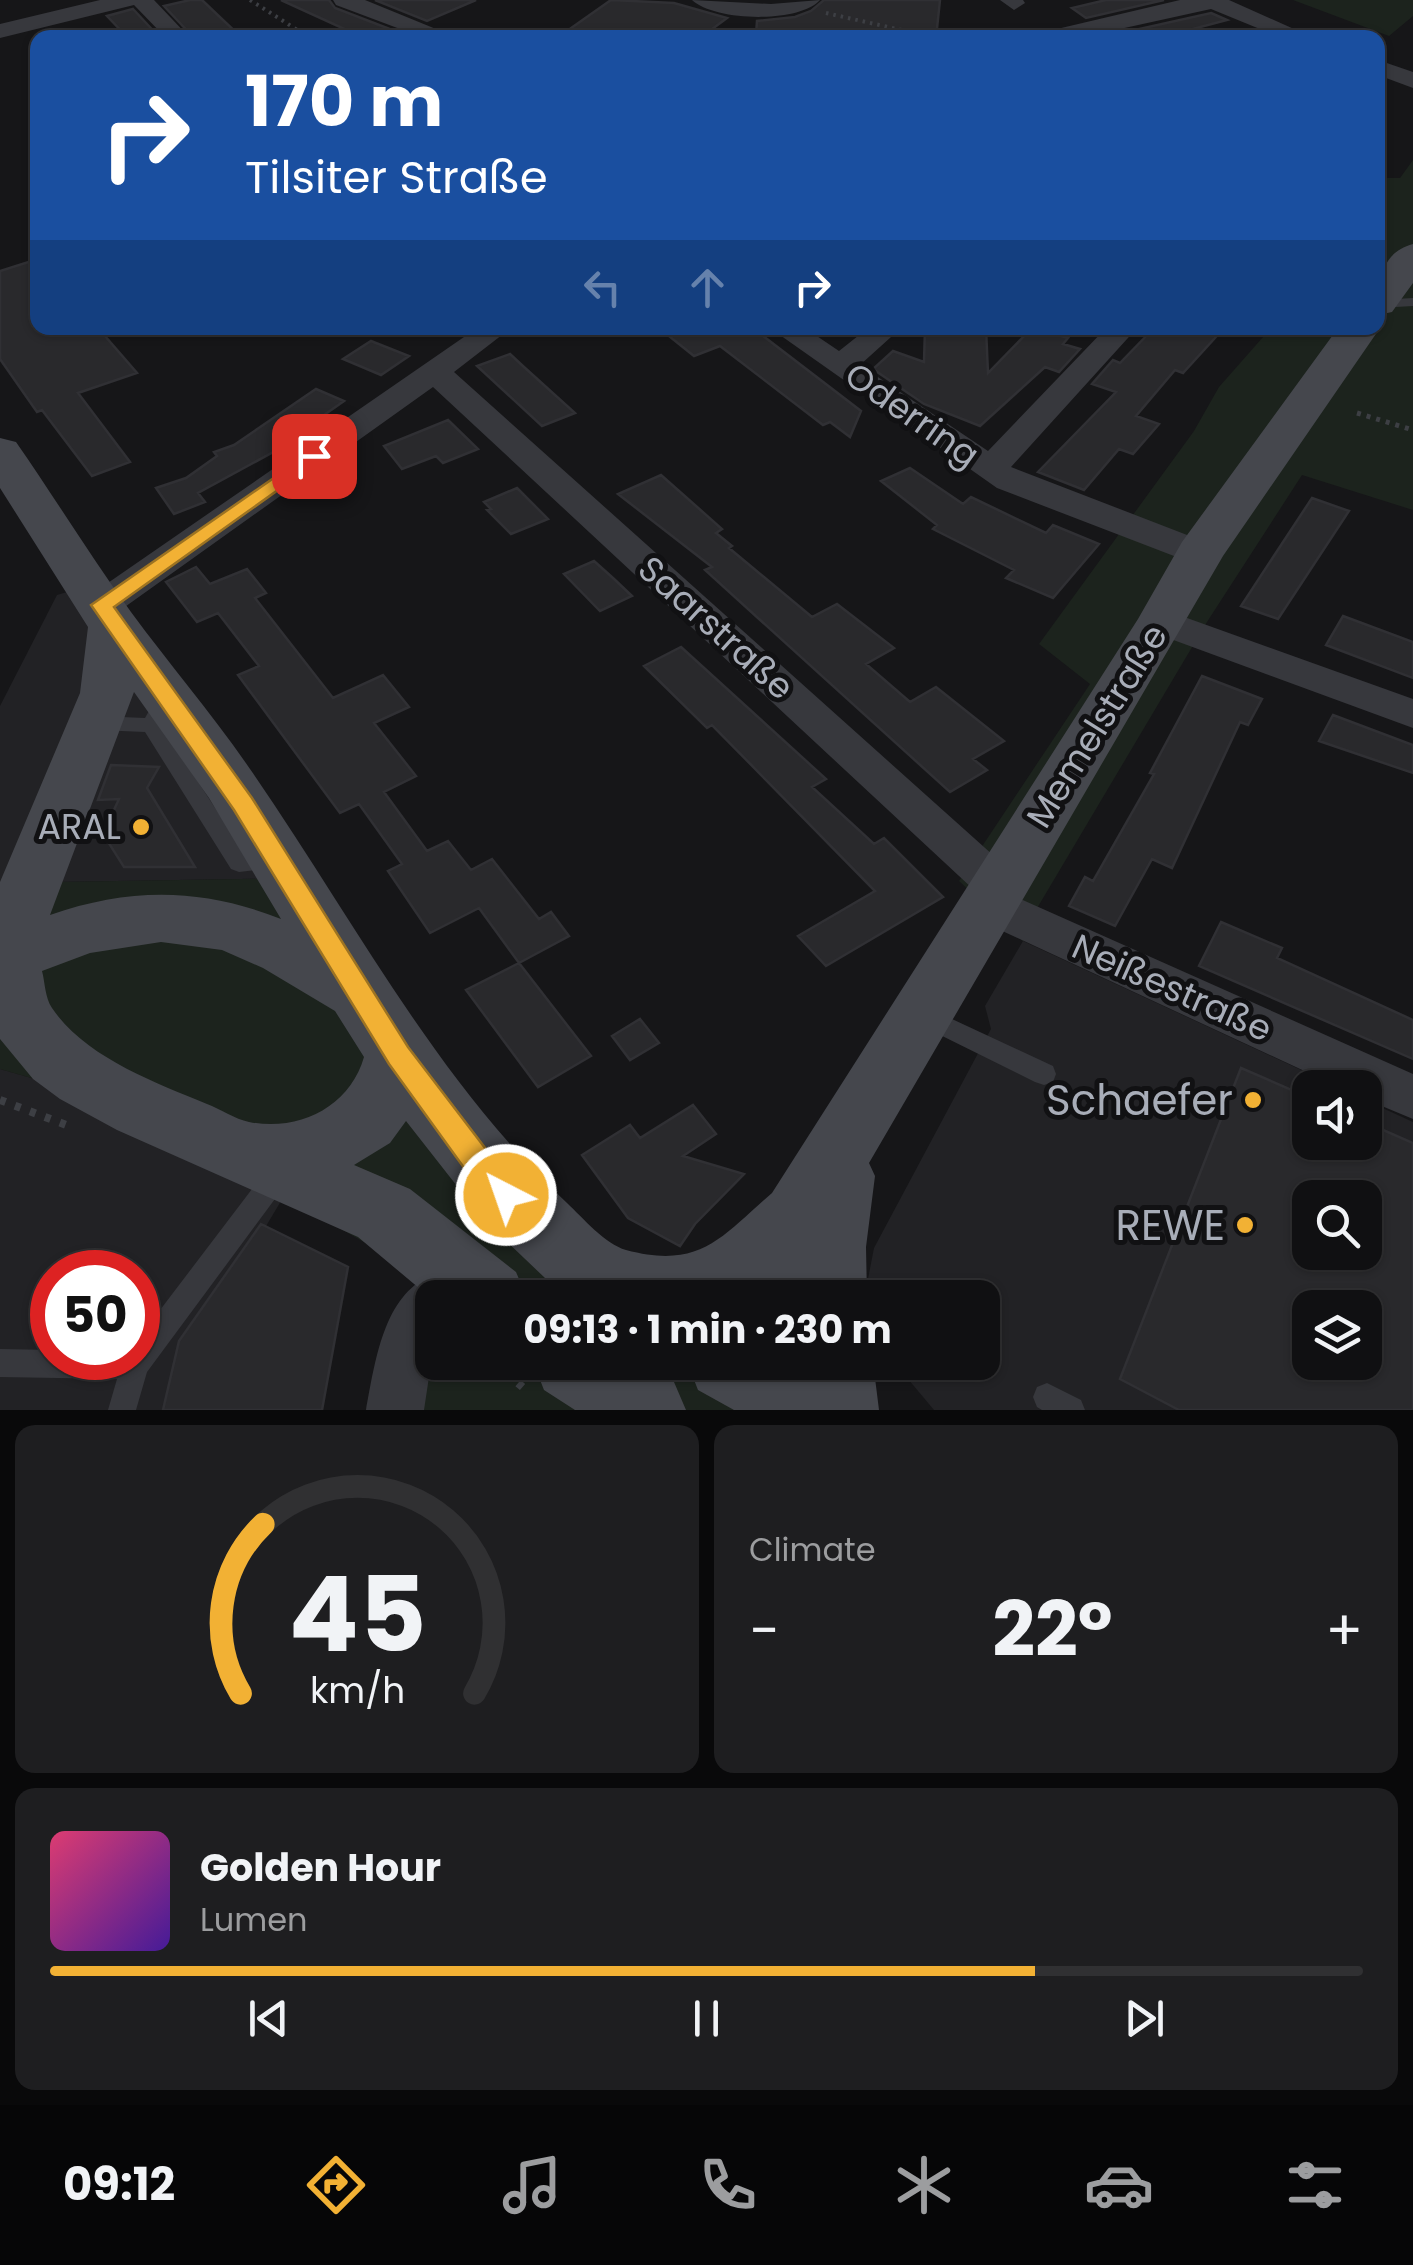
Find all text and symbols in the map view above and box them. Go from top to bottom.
text: 170 m [245,52,443,151]
icon: right [80,70,210,200]
text: Tilsiter Straße [245,146,548,209]
icon: left [575,260,630,315]
icon: ahead [680,260,735,315]
icon: right [785,260,840,315]
street label: Oderring [835,350,989,479]
pin [272,414,357,499]
icon: arrive [287,429,342,484]
street label: Saarstraße [628,544,805,711]
street label: Memelstraße [1014,615,1179,837]
place label: ARAL [37,802,121,851]
marker: ARAL [130,816,152,838]
street label: Neißestraße [1065,922,1280,1053]
map controls [1292,1070,1382,1380]
button: sound [1292,1070,1382,1160]
place label: Schaefer [1046,1071,1233,1130]
marker: Schaefer [1242,1089,1264,1111]
position arrow [454,1143,558,1247]
button: search [1292,1180,1382,1270]
place label: REWE [1115,1196,1225,1255]
marker: REWE [1234,1214,1256,1236]
speed limit sign: 50 [30,1250,160,1380]
button: layers [1292,1290,1382,1380]
text: 09:13 · 1 min · 230 m [523,1303,892,1356]
text: Climate [749,1527,876,1572]
text: 45 [288,1542,426,1687]
text: 22° [992,1577,1113,1682]
text: − [749,1592,779,1669]
text: + [1325,1592,1363,1669]
text: km/h [309,1665,405,1716]
text: Golden Hour [200,1841,441,1894]
text: Lumen [200,1897,308,1942]
icon: previous [241,1991,296,2046]
icon: pause [679,1991,734,2046]
icon: next [1117,1991,1172,2046]
icon: directions [301,2150,371,2220]
icon: music [497,2150,567,2220]
icon: phone [693,2150,763,2220]
icon: climate [889,2150,959,2220]
icon: car [1084,2150,1154,2220]
icon: filters [1280,2150,1350,2220]
text: 09:12 [63,2153,175,2216]

